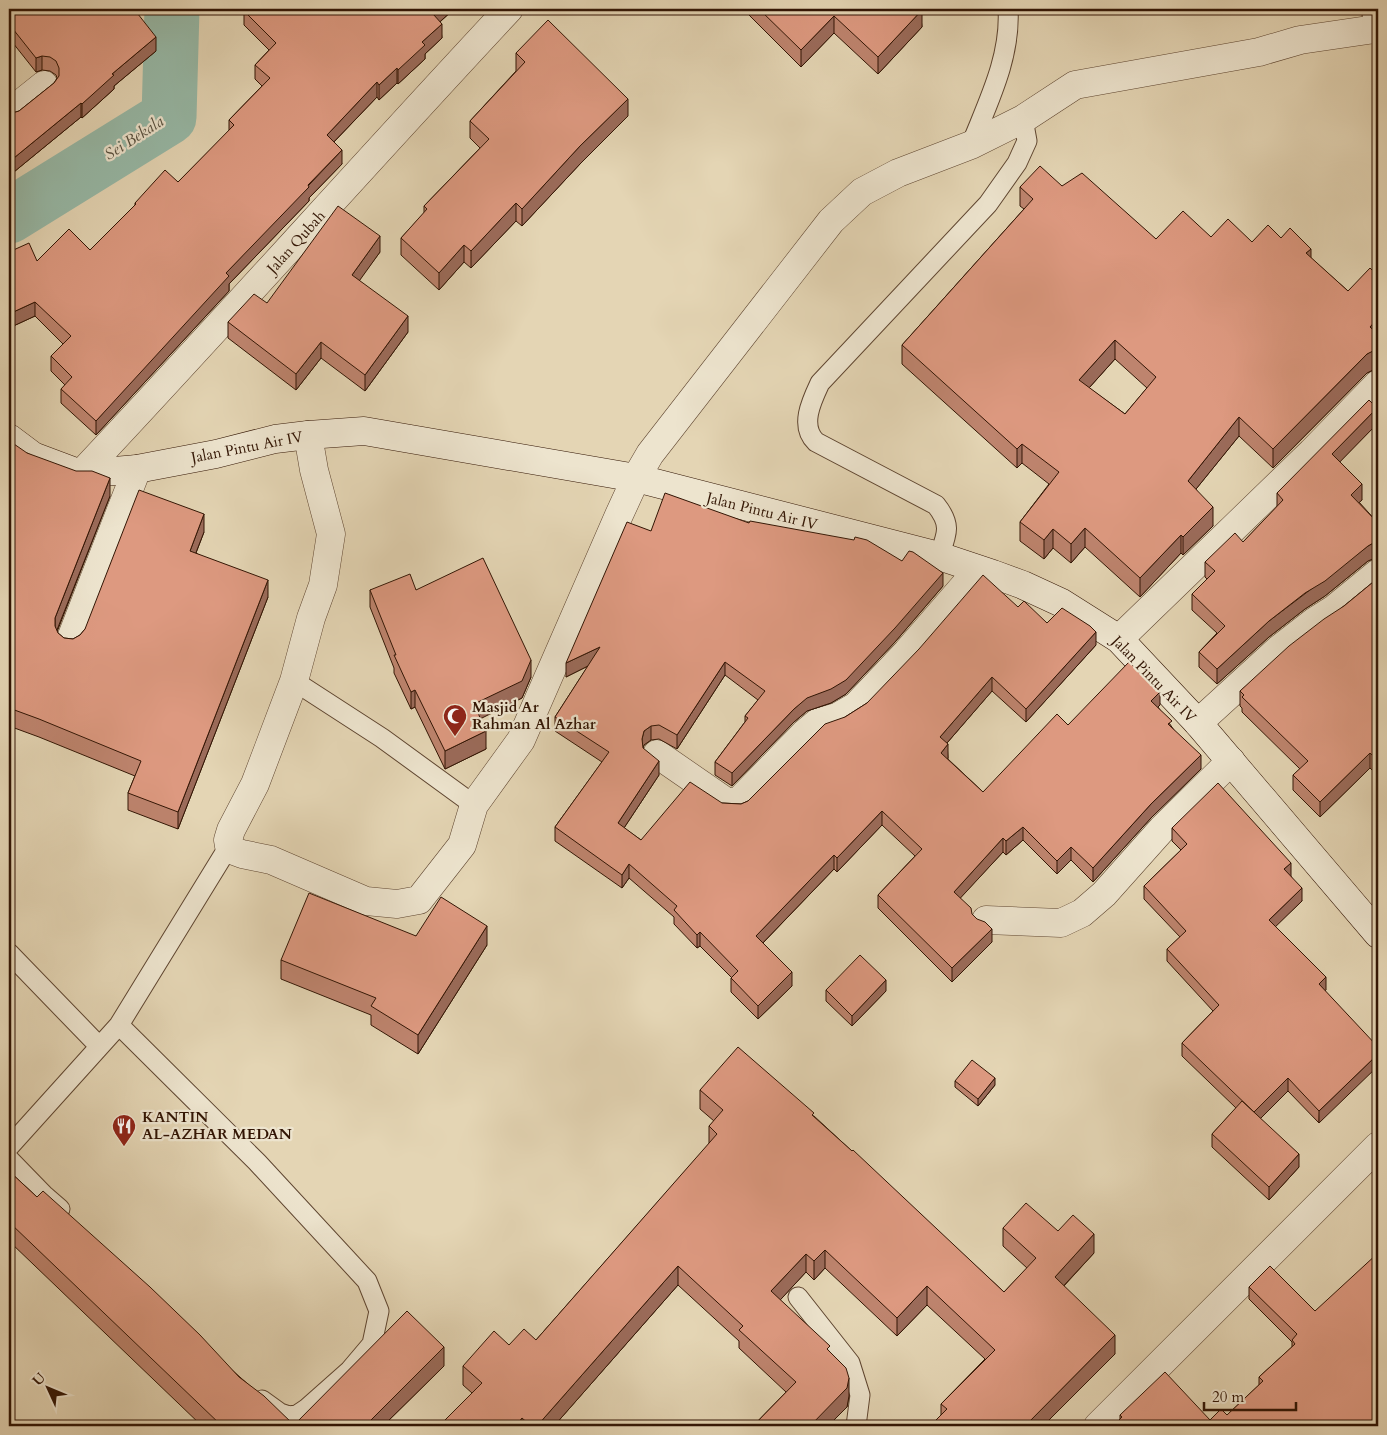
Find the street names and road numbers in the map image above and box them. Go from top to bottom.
street label: Jalan Qubah [261,206,330,279]
street label: Jalan Pintu Air IV [187,426,305,468]
street label: Jalan Pintu Air IV [703,487,820,534]
street label: Jalan Pintu Air IV [1106,630,1201,727]

